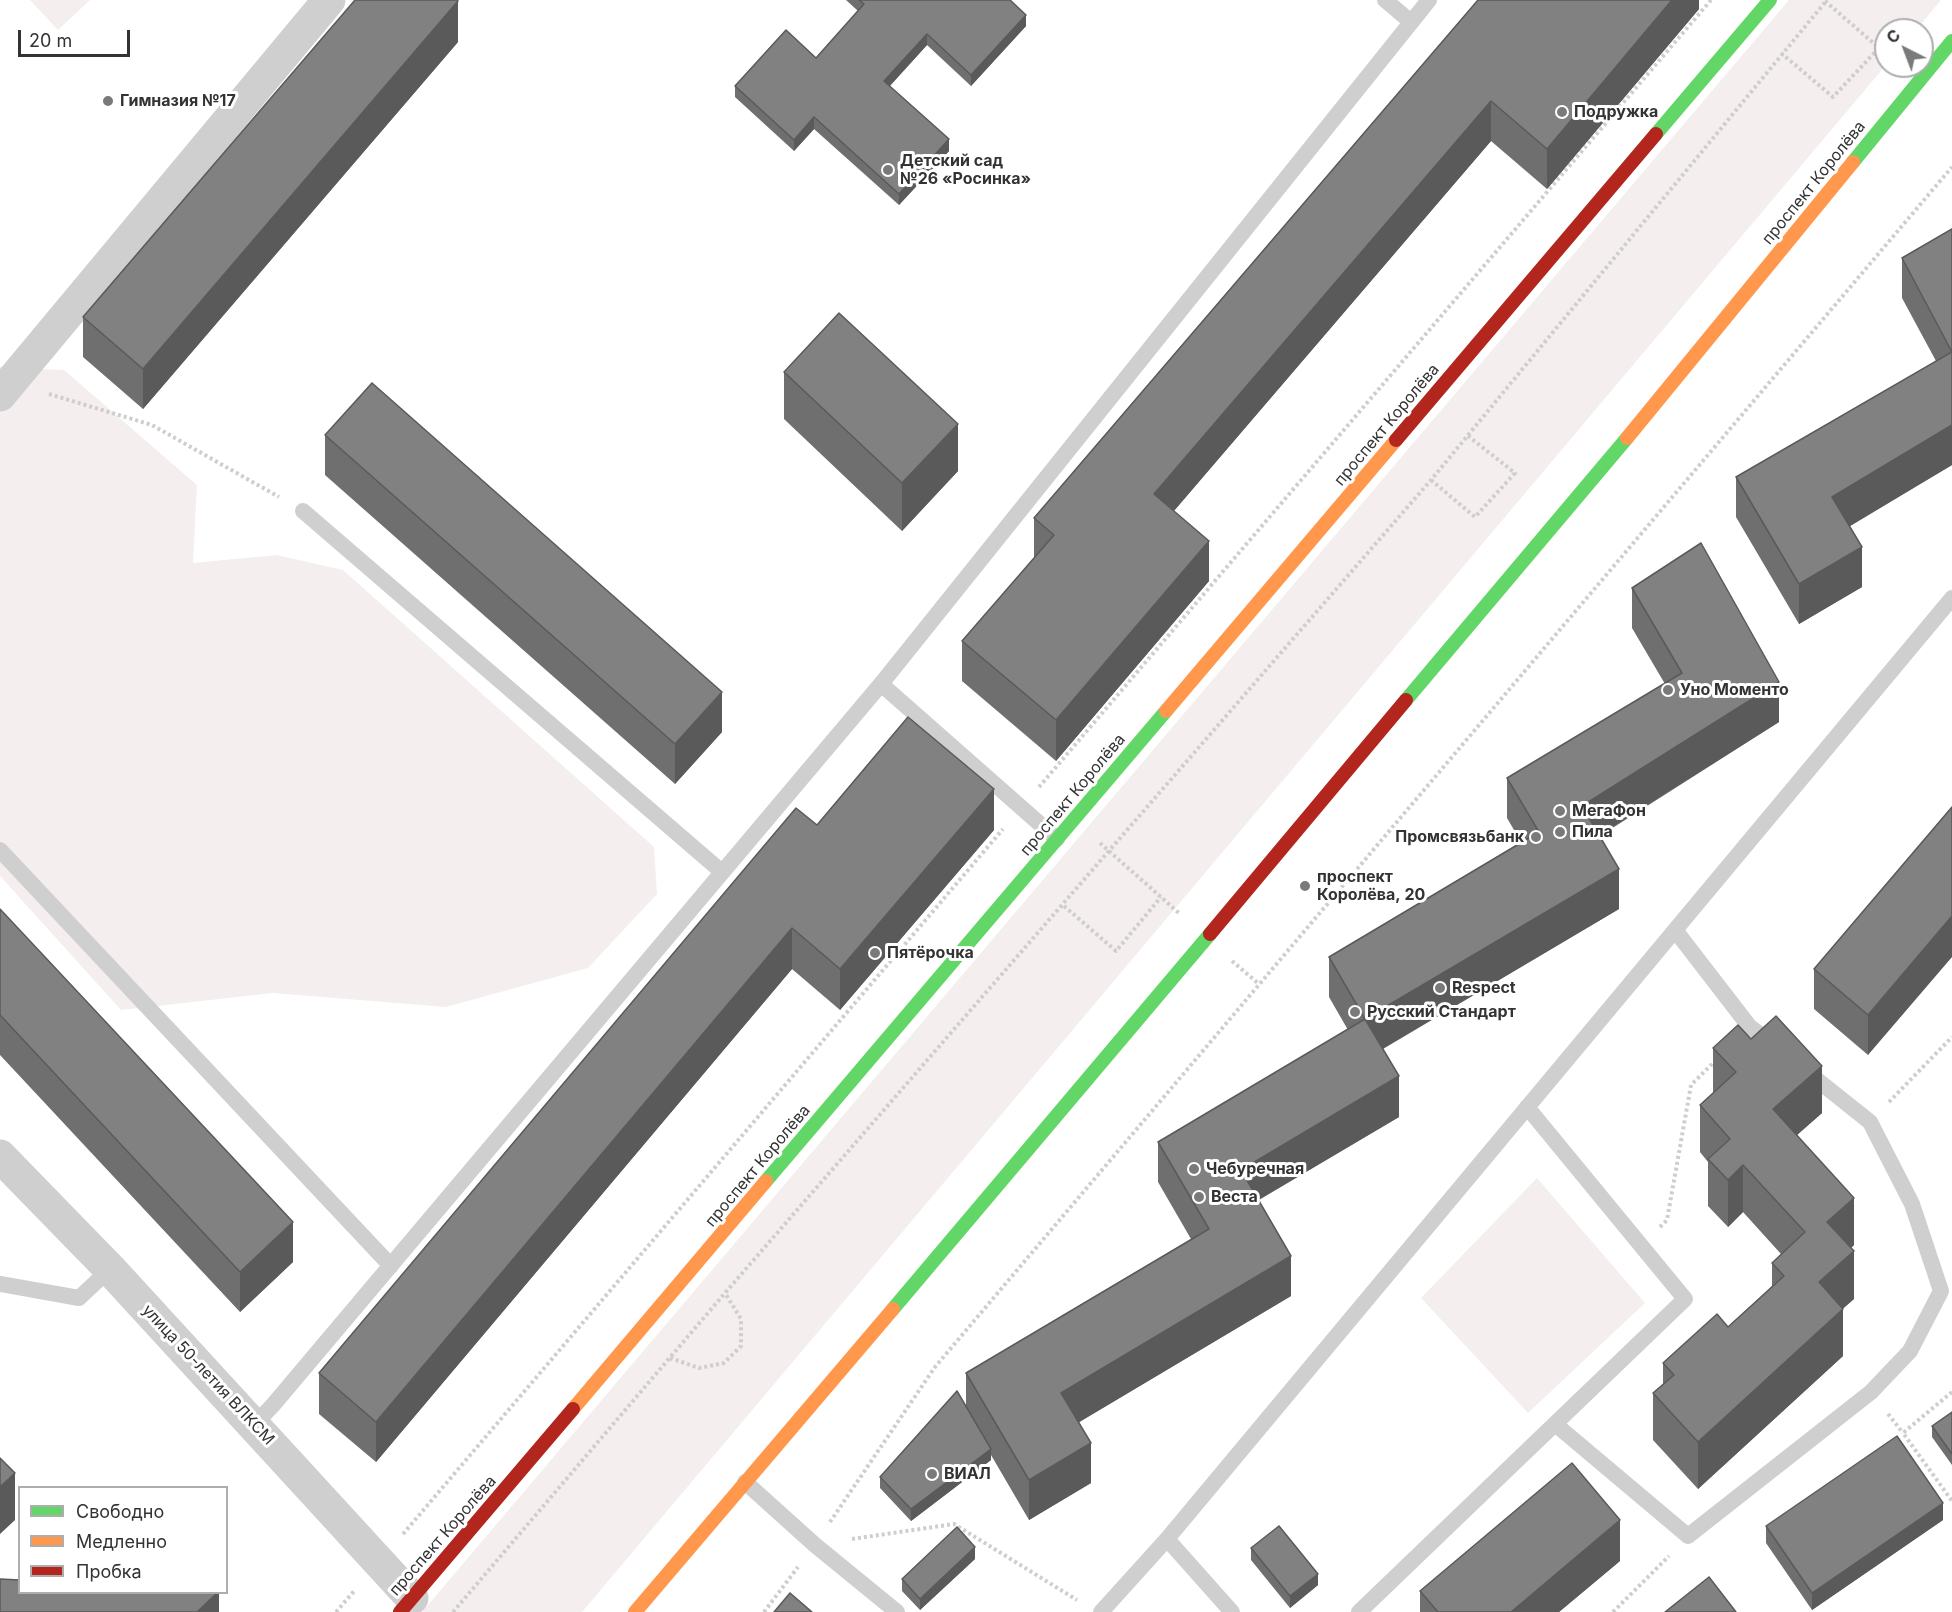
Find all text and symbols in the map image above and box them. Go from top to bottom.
scale bar [21,18,134,56]
north arrow [1874,18,1934,78]
text: С [1882,25,1904,48]
text: 20 m [29,30,72,51]
place label: Гимназия №17 [120,91,236,111]
marker: Гимназия №17 [101,94,115,108]
place label: Подружка [1574,102,1658,122]
marker: Подружка [1555,105,1569,119]
street label: проспект Королёва [1758,118,1870,248]
place label: Детский сад №26 «Росинка» [900,151,1031,189]
marker: Детский сад №26 «Росинка» [881,163,895,177]
street label: проспект Королёва [1330,360,1444,490]
place label: Уно Моменто [1680,680,1789,700]
marker: Уно Моменто [1661,683,1675,697]
street label: проспект Королёва [1016,730,1130,860]
place label: МегаФон [1572,801,1646,821]
marker: МегаФон [1553,804,1567,818]
place label: Пила [1572,822,1613,842]
marker: Пила [1553,825,1567,839]
place label: Промсвязьбанк [1395,827,1524,847]
marker: Промсвязьбанк [1529,830,1543,844]
place label: проспект Королёва, 20 [1317,867,1425,905]
marker: проспект Королёва, 20 [1298,879,1312,893]
place label: Пятёрочка [887,943,974,963]
marker: Пятёрочка [868,946,882,960]
place label: Respect [1452,978,1516,998]
marker: Respect [1433,981,1447,995]
place label: Русский Стандарт [1367,1002,1516,1022]
marker: Русский Стандарт [1348,1005,1362,1019]
street label: проспект Королёва [701,1101,815,1231]
place label: Чебуречная [1206,1159,1304,1179]
marker: Чебуречная [1187,1162,1201,1176]
place label: Веста [1211,1187,1258,1207]
marker: Веста [1192,1190,1206,1204]
street label: улица 50-летия ВЛКСМ [138,1301,278,1449]
place label: ВИАЛ [944,1464,991,1484]
marker: ВИАЛ [925,1467,939,1481]
street label: проспект Королёва [386,1472,500,1600]
legend [18,1486,228,1594]
text: Свободно [76,1501,164,1522]
text: Медленно [76,1531,167,1552]
text: Пробка [76,1561,142,1582]

